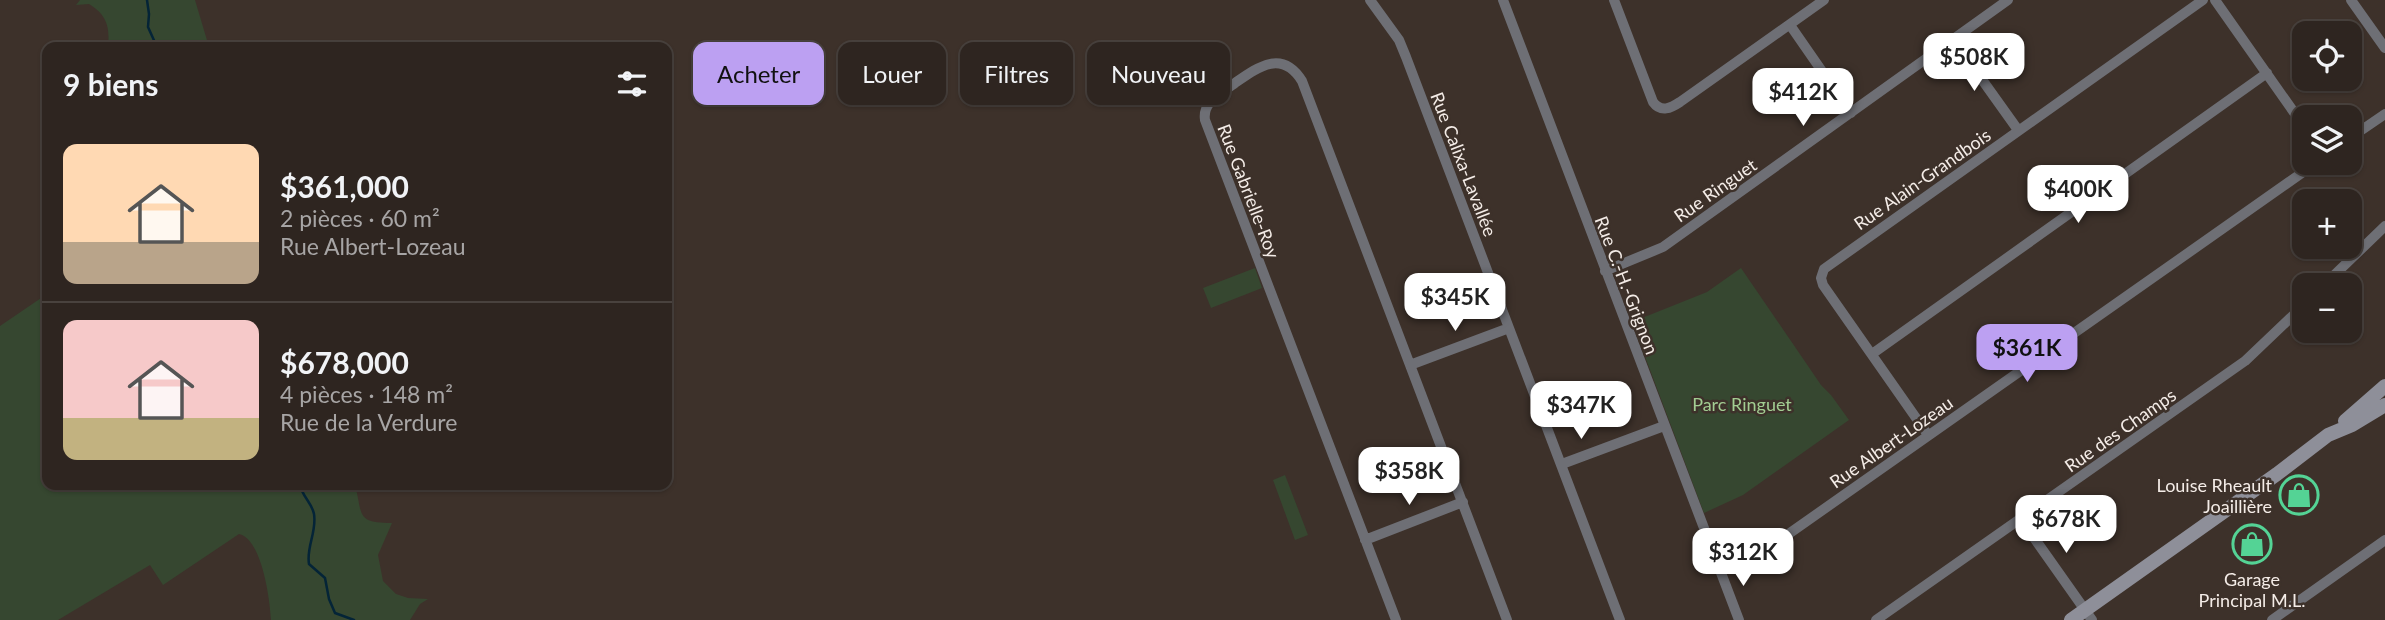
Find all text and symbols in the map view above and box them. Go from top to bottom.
map controls [2292,21,2362,343]
button: locate [2292,21,2362,91]
pin: $508K [1925,34,2023,93]
chip: Acheter [693,42,824,105]
chip: Louer [838,42,946,105]
chip: Filtres [960,42,1073,105]
chip: Nouveau [1087,42,1230,105]
text: $508K [1939,42,2009,70]
icon: filters [613,65,651,103]
text: 9 biens [63,66,158,102]
pin: $412K [1754,68,1852,128]
text: $412K [1768,77,1838,105]
street label: Rue Calixa-Lavallée [1426,89,1502,239]
button: layers [2292,105,2362,175]
street label: Rue Gabrielle-Roy [1213,121,1285,262]
street label: Rue Alain-Grandbois [1849,123,1995,234]
street label: Rue Ringuet [1669,153,1761,227]
pin: $400K [2029,166,2127,225]
text: $361,000 [280,168,409,204]
icon: home [119,172,203,256]
text: $400K [2043,174,2113,202]
button: + [2292,189,2362,259]
text: 2 pièces · 60 m² [280,204,440,232]
street label: Rue C.-H.-Grignon [1591,213,1663,357]
text: Rue Albert-Lozeau [280,232,466,260]
button: − [2292,273,2362,343]
pin: $345K [1406,274,1504,333]
text: $345K [1420,282,1490,310]
pin: $361K [1978,324,2076,384]
text: $361K [1992,333,2062,361]
text: $678,000 [280,344,409,380]
icon: home [119,348,203,432]
text: 4 pièces · 148 m² [280,380,453,408]
pin: $347K [1532,382,1630,441]
street label: Rue des Champs [2060,383,2180,477]
text: $347K [1546,390,1616,418]
street label: Rue Albert-Lozeau [1825,391,1957,493]
park label: Parc Ringuet [1692,393,1792,415]
text: Rue de la Verdure [280,408,457,436]
pin: $358K [1360,448,1458,507]
text: $358K [1374,456,1444,484]
place label: Louise Rheault Joaillière [2157,474,2273,517]
shop icon: Louise Rheault Joaillière [2278,474,2320,516]
pin: $678K [2017,496,2115,555]
text: $678K [2031,504,2101,532]
shop icon: Garage Principal M.L. [2231,523,2273,565]
pin: $312K [1694,528,1792,588]
text: $312K [1708,537,1778,565]
place label: Garage Principal M.L. [2199,568,2305,611]

